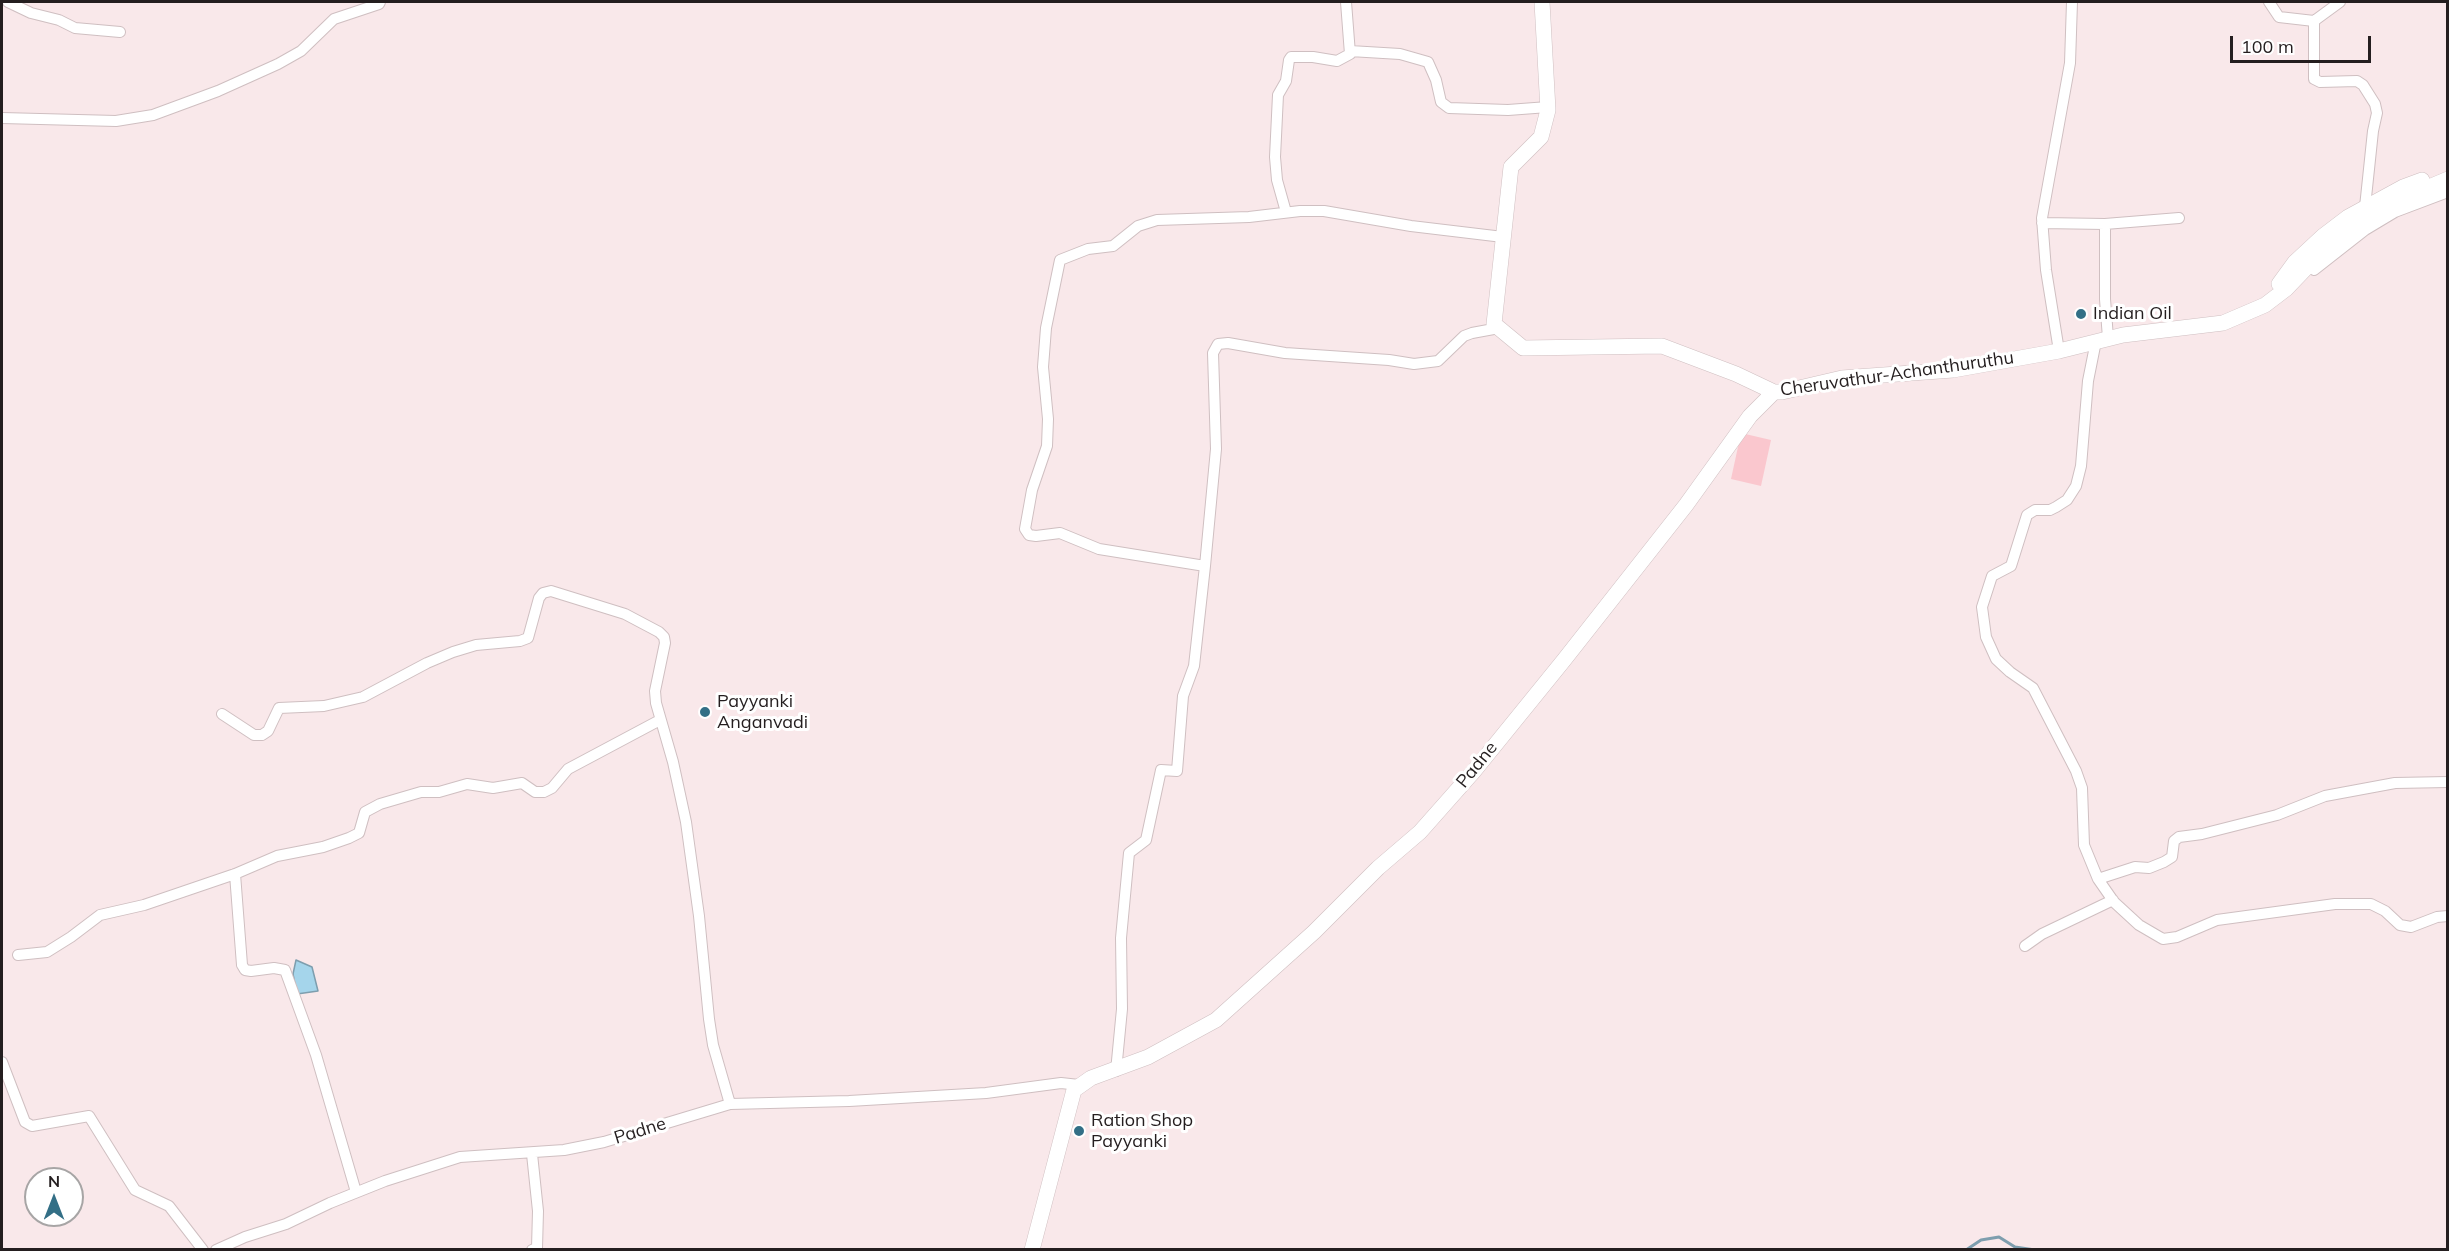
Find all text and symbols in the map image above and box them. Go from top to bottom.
scale bar [2233,24,2374,62]
text: 100 m [2241,35,2294,58]
place label: Indian Oil [2093,303,2172,325]
marker: Indian Oil [2074,307,2088,321]
street label: Cheruvathur-Achanthuruthu [1779,347,2015,401]
place label: Payyanki Anganvadi [717,691,808,734]
marker: Payyanki Anganvadi [698,705,712,719]
street label: Padne [1452,738,1502,792]
place label: Ration Shop Payyanki [1091,1110,1193,1152]
street label: Padne [611,1113,669,1149]
marker: Ration Shop Payyanki [1072,1124,1086,1138]
north arrow [24,1167,84,1227]
text: N [48,1171,60,1191]

